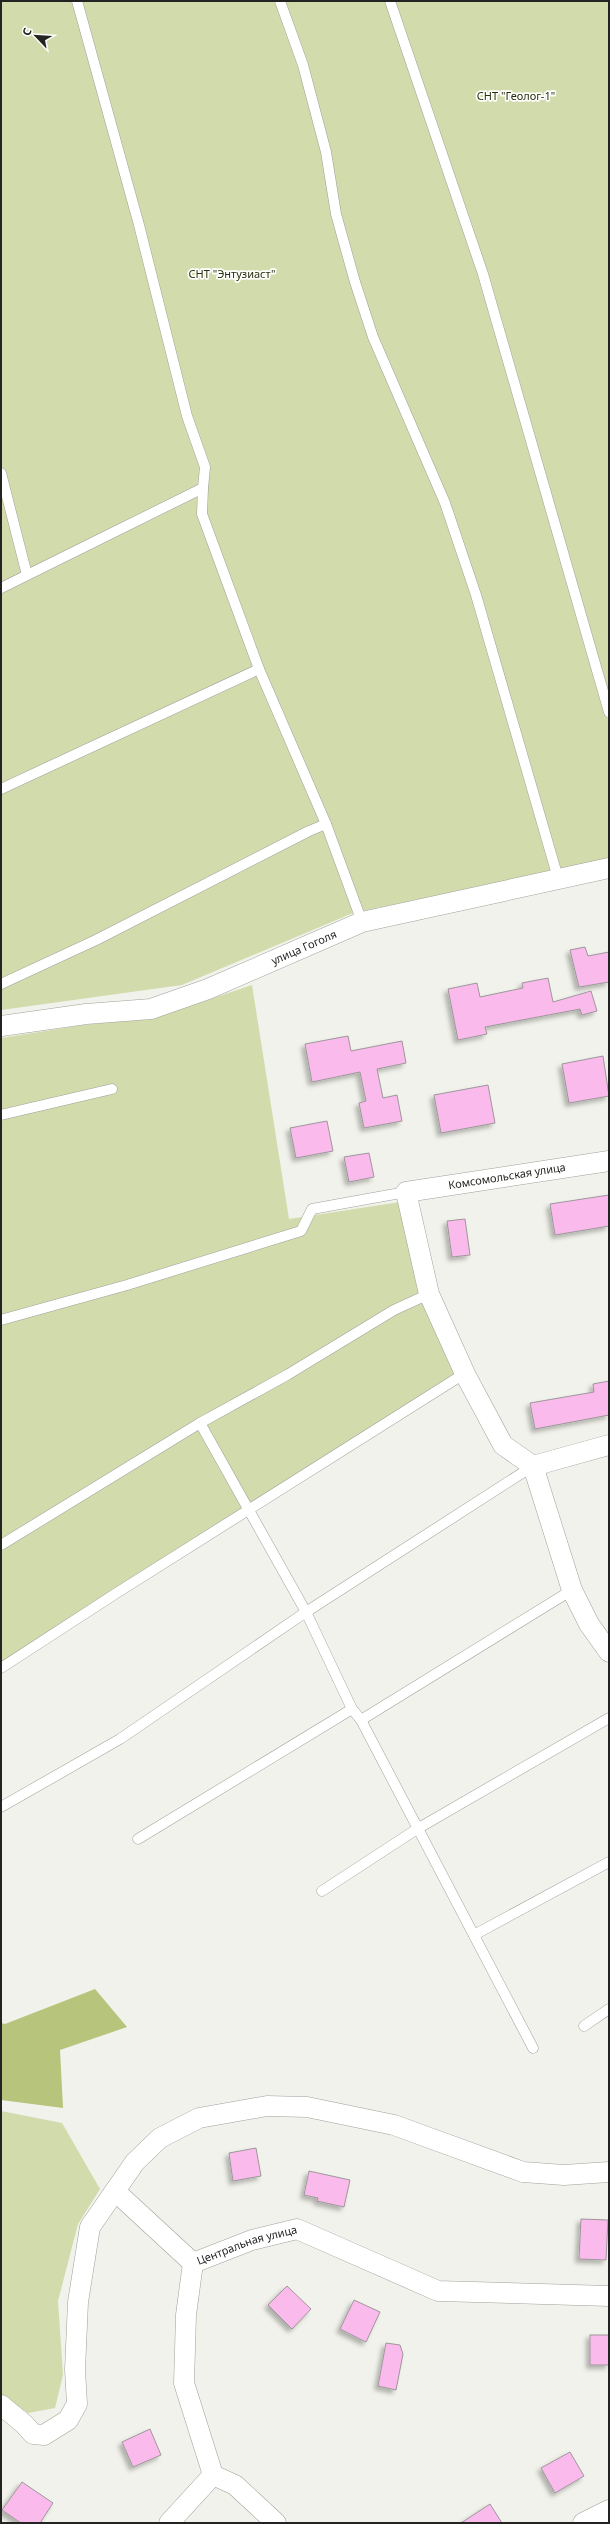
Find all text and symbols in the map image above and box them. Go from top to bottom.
north arrow [16,16,56,56]
text: С [18,25,35,38]
park label: СНТ "Геолог-1" [477,88,555,103]
park label: СНТ "Энтузиаст" [189,266,275,281]
street label: улица Гоголя [269,926,339,968]
street label: Комсомольская улица [447,1159,567,1192]
street label: Центральная улица [194,2221,298,2268]

